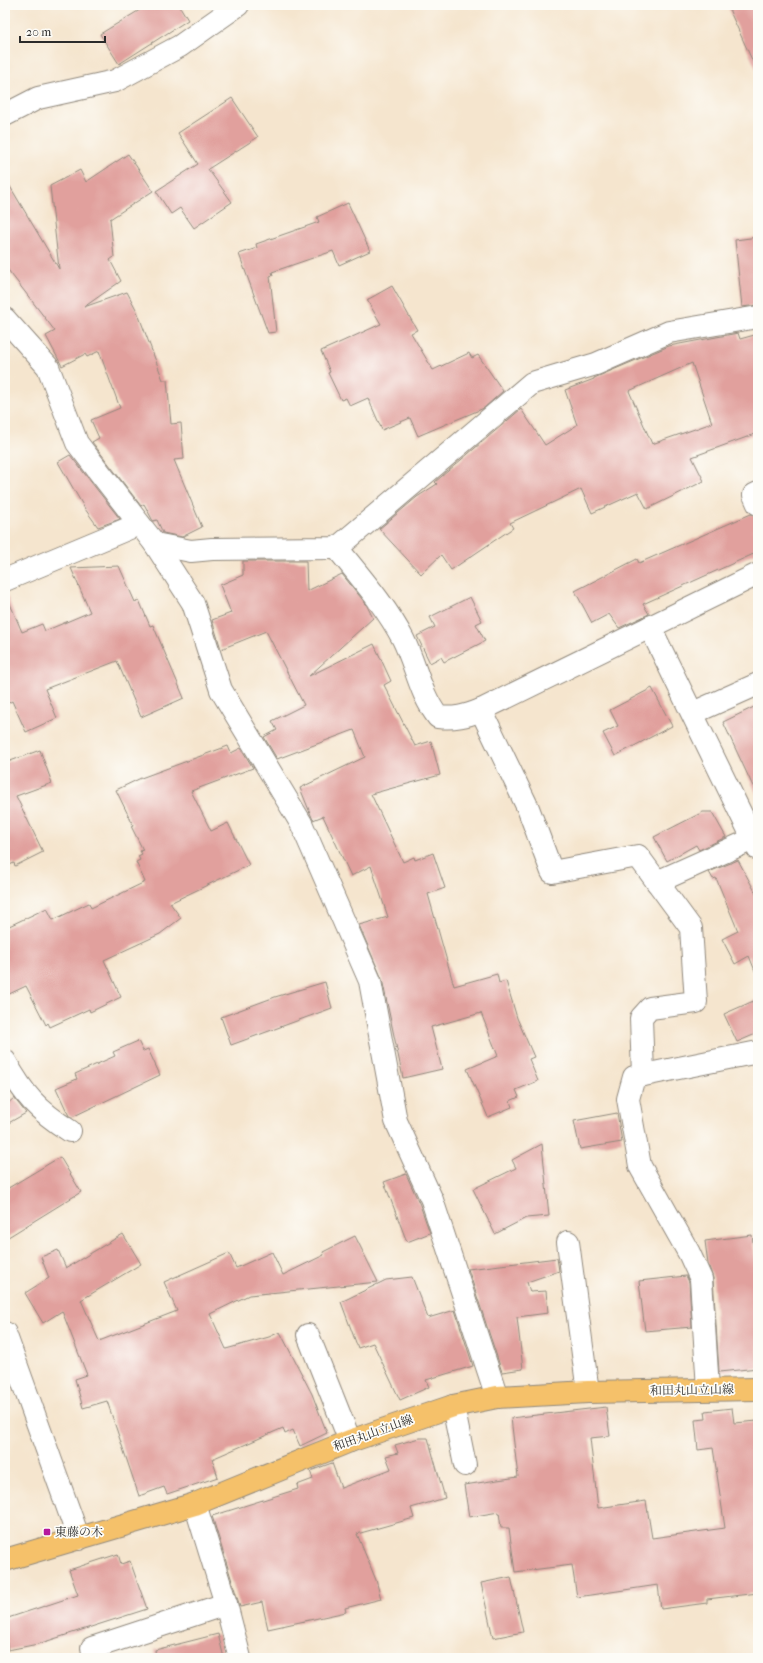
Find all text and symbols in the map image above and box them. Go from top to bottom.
scale bar [20,18,105,44]
text: 20 m [26,25,51,39]
street label: 和田丸山立山線 [650,1382,734,1398]
street label: 和田丸山立山線 [331,1412,415,1454]
place label: 東藤の木 [55,1525,103,1539]
marker: 東藤の木 [42,1527,52,1537]

